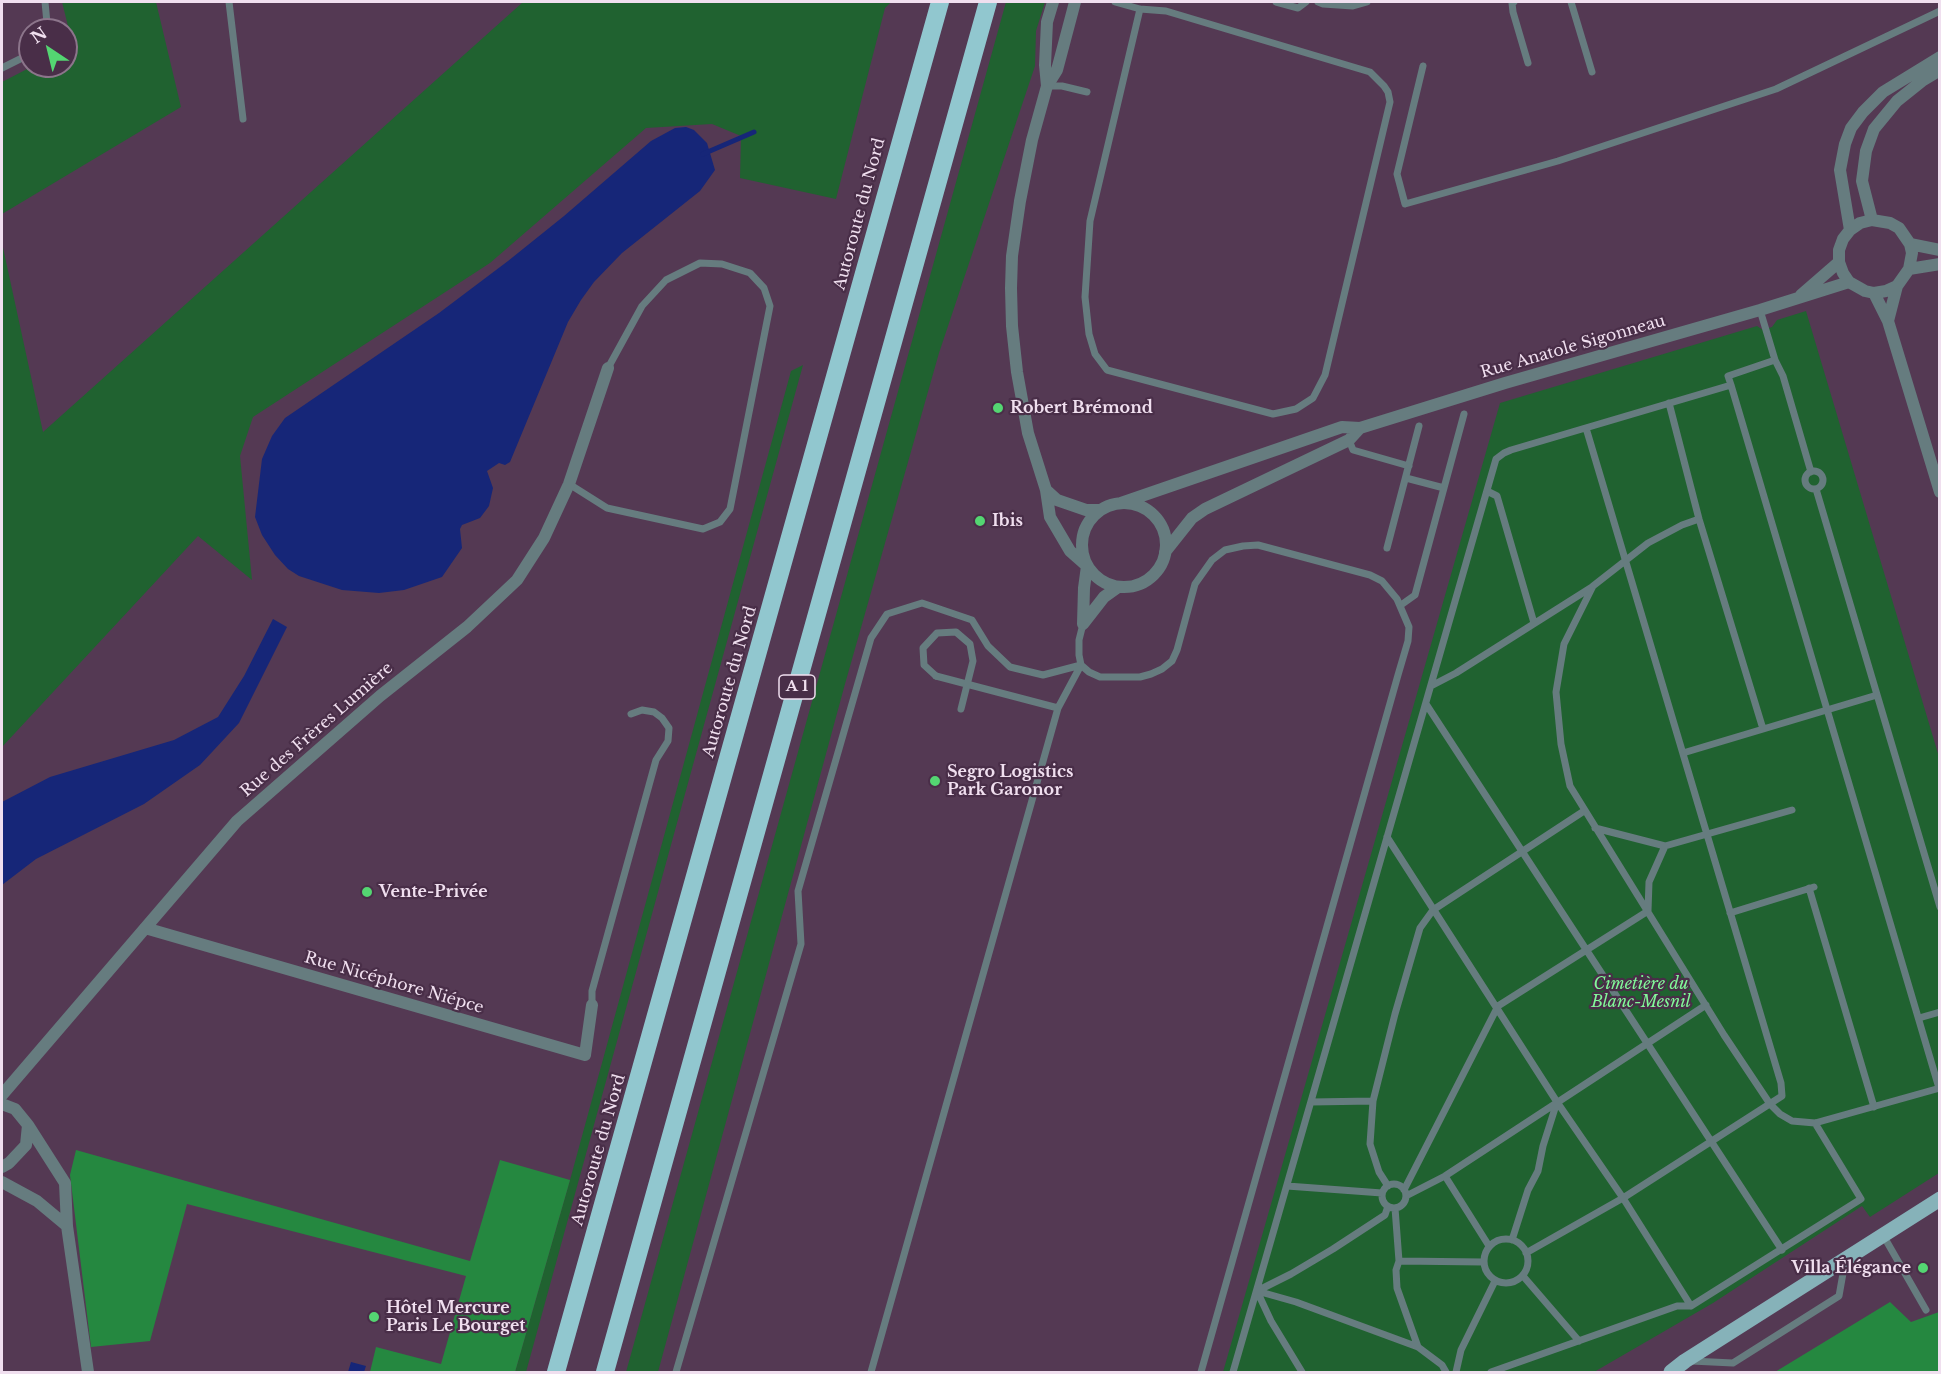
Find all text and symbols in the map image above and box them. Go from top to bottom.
north arrow [18,18,78,78]
text: N [27,22,51,47]
street label: Autoroute du Nord [830,136,890,292]
street label: Rue Anatole Sigonneau [1478,311,1668,383]
place label: Robert Brémond [1010,398,1153,418]
marker: Robert Brémond [991,401,1005,415]
place label: Ibis [992,511,1023,531]
marker: Ibis [973,514,987,528]
street label: Autoroute du Nord [699,604,761,760]
street label: Rue des Frères Lumière [237,659,397,801]
road number: A 1 [779,675,815,699]
place label: Segro Logistics Park Garonor [947,762,1073,800]
marker: Segro Logistics Park Garonor [928,774,942,788]
place label: Vente-Privée [379,882,488,902]
marker: Vente-Privée [360,885,374,899]
street label: Rue Nicéphore Niépce [302,948,486,1018]
park label: Cimetière du Blanc-Mesnil [1591,974,1691,1012]
street label: Autoroute du Nord [568,1072,630,1228]
place label: Villa Élégance [1792,1258,1911,1278]
marker: Villa Élégance [1916,1261,1930,1275]
place label: Hôtel Mercure Paris Le Bourget [386,1298,525,1336]
marker: Hôtel Mercure Paris Le Bourget [367,1310,381,1324]

